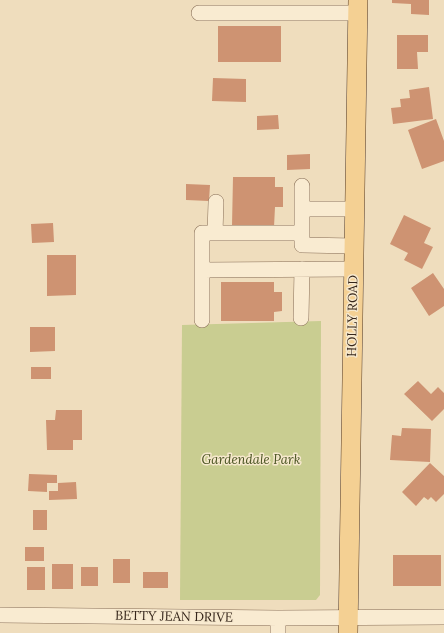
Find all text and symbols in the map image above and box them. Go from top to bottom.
street label: HOLLY ROAD [344,275,362,357]
park label: Gardendale Park [202,452,300,468]
street label: BETTY JEAN DRIVE [115,608,233,626]

